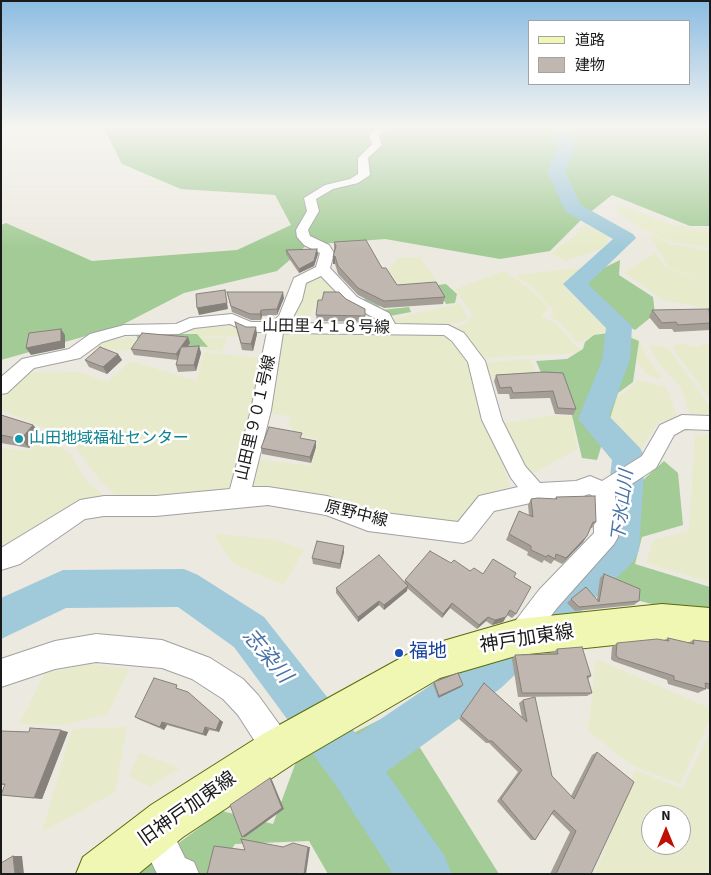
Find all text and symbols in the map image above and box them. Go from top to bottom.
legend [528,20,691,85]
text: 道路 [575,30,605,51]
text: 建物 [575,55,605,76]
street label: 山田里４１８号線 [262,317,390,339]
street label: 山田里９０１号線 [233,353,281,483]
place label: 山田地域福祉センター [29,429,189,449]
marker: 山田地域福祉センター [13,433,25,445]
water label: 下氷山川 [609,469,639,543]
street label: 原野中線 [323,498,389,532]
street label: 神戸加東線 [478,621,576,659]
water label: 志染川 [236,625,296,689]
place label: 福地 [409,642,447,664]
marker: 福地 [393,647,405,659]
street label: 旧神戸加東線 [135,768,241,852]
north arrow [641,805,691,855]
text: N [661,806,671,826]

